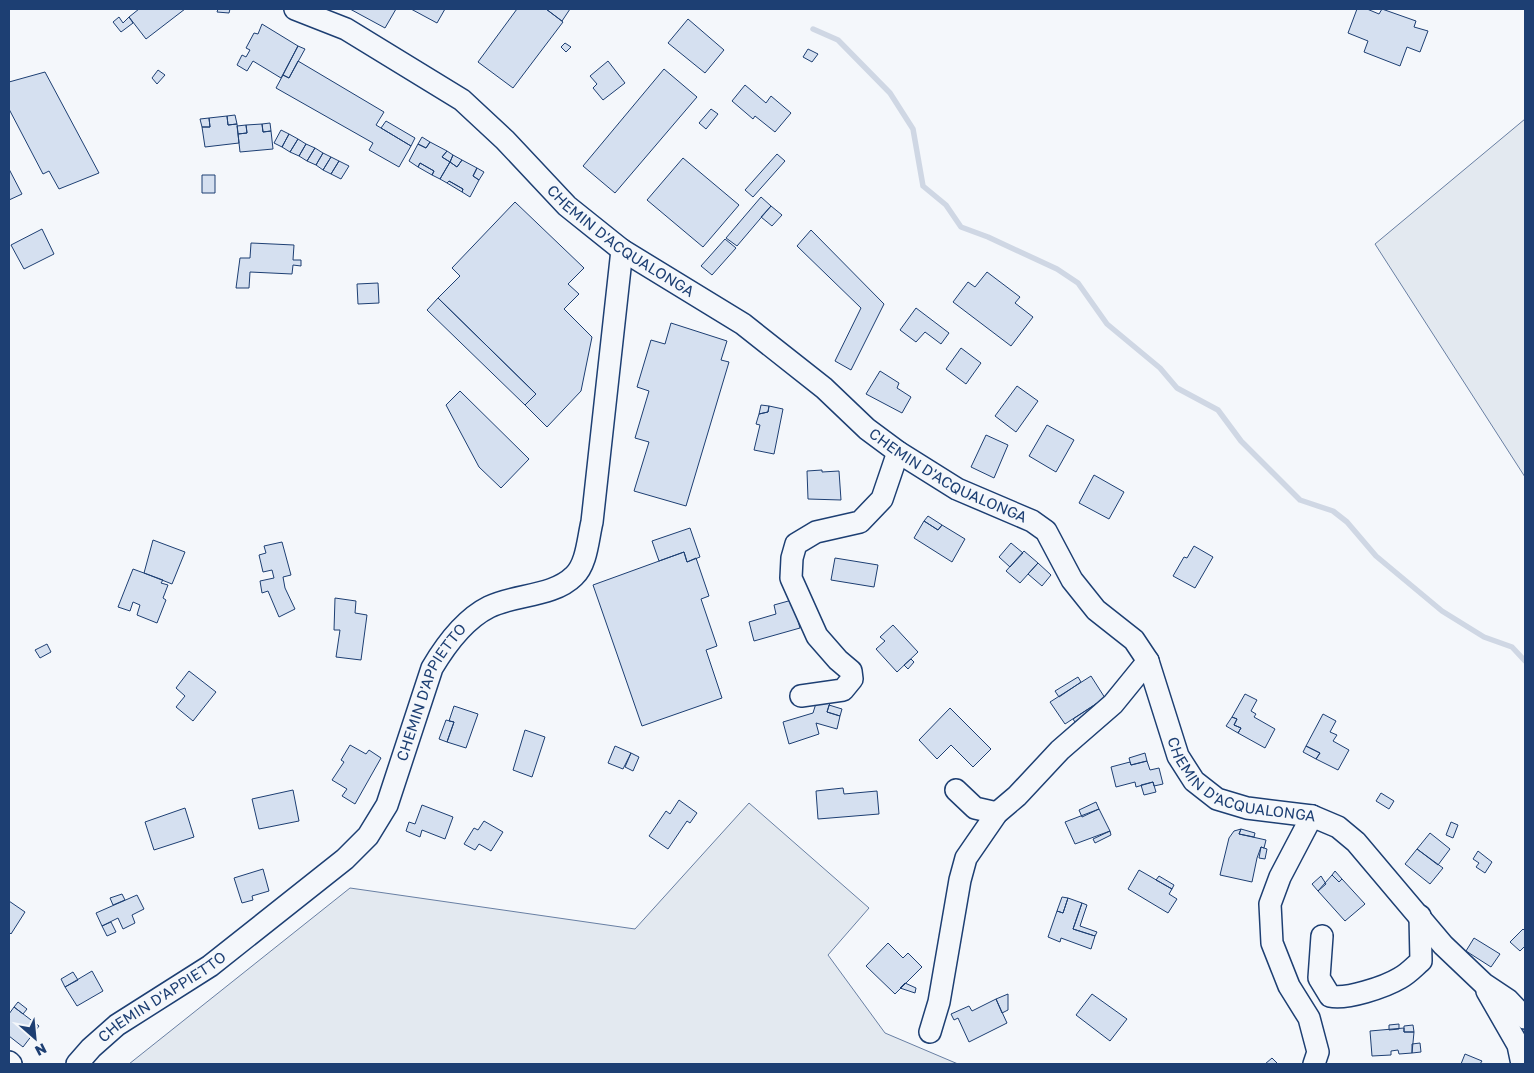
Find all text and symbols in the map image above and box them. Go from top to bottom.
street label: CHEMIN D'ACQUALONGA [544,181,698,300]
street label: CHEMIN D'ACQUALONGA [866,424,1030,526]
street label: CHEMIN D'APPIETTO [392,619,469,763]
street label: CHEMIN D'ACQUALONGA [1165,734,1317,824]
street label: CHEMIN D'APPIETTO [94,947,229,1046]
north arrow [10,1013,60,1063]
text: N [33,1040,50,1060]

